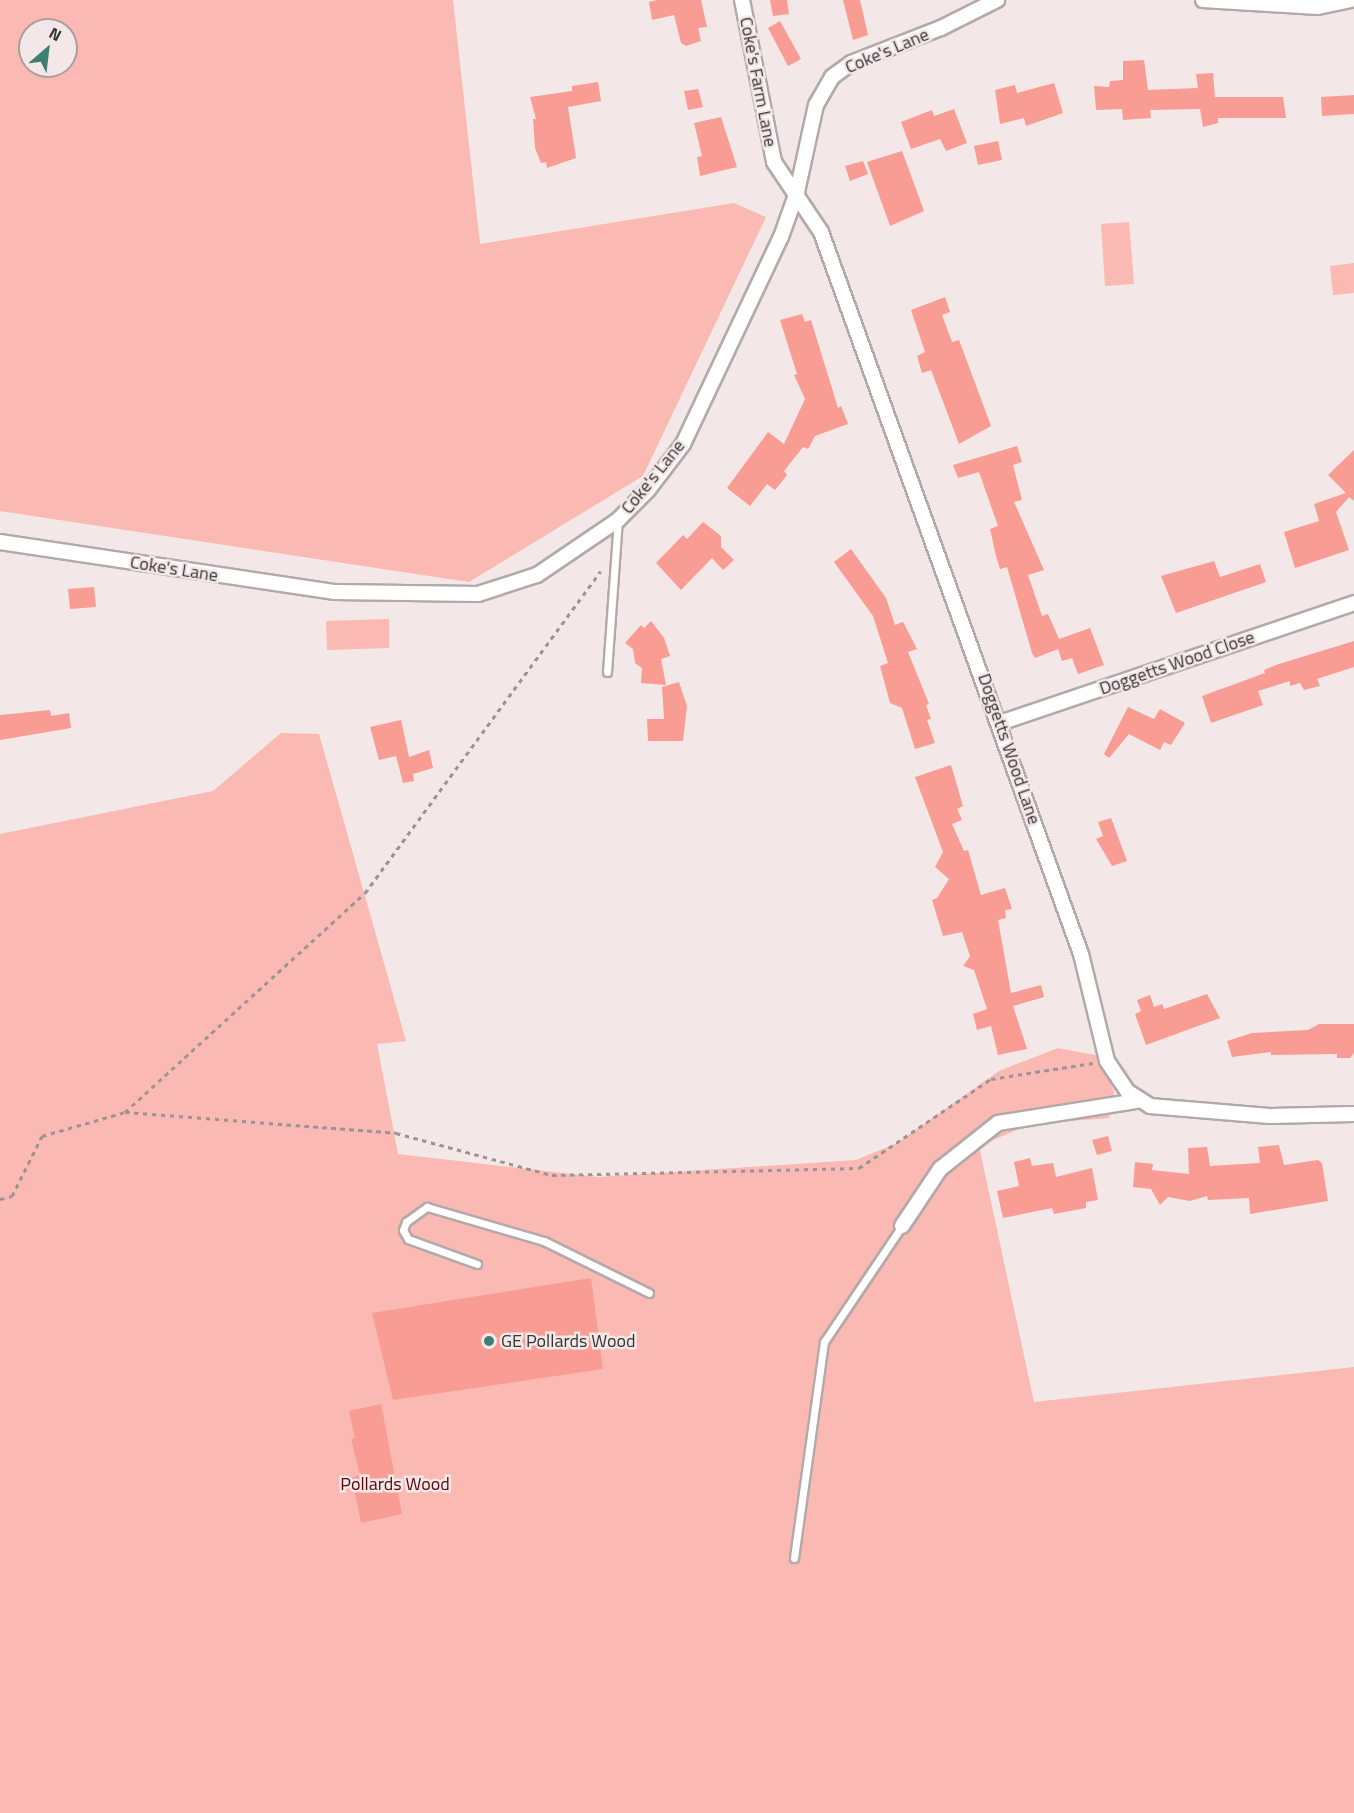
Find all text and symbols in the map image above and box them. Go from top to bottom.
street label: Coke's Farm Lane [735,15,781,149]
north arrow [18,18,78,78]
text: N [45,21,66,47]
street label: Coke's Lane [842,24,932,78]
street label: Coke's Lane [617,436,689,518]
street label: Coke's Lane [128,551,220,587]
street label: Doggetts Wood Close [1097,626,1257,700]
street label: Doggetts Wood Lane [973,671,1045,827]
place label: GE Pollards Wood [501,1330,635,1352]
marker: GE Pollards Wood [482,1334,496,1348]
park label: Pollards Wood [340,1473,450,1495]

